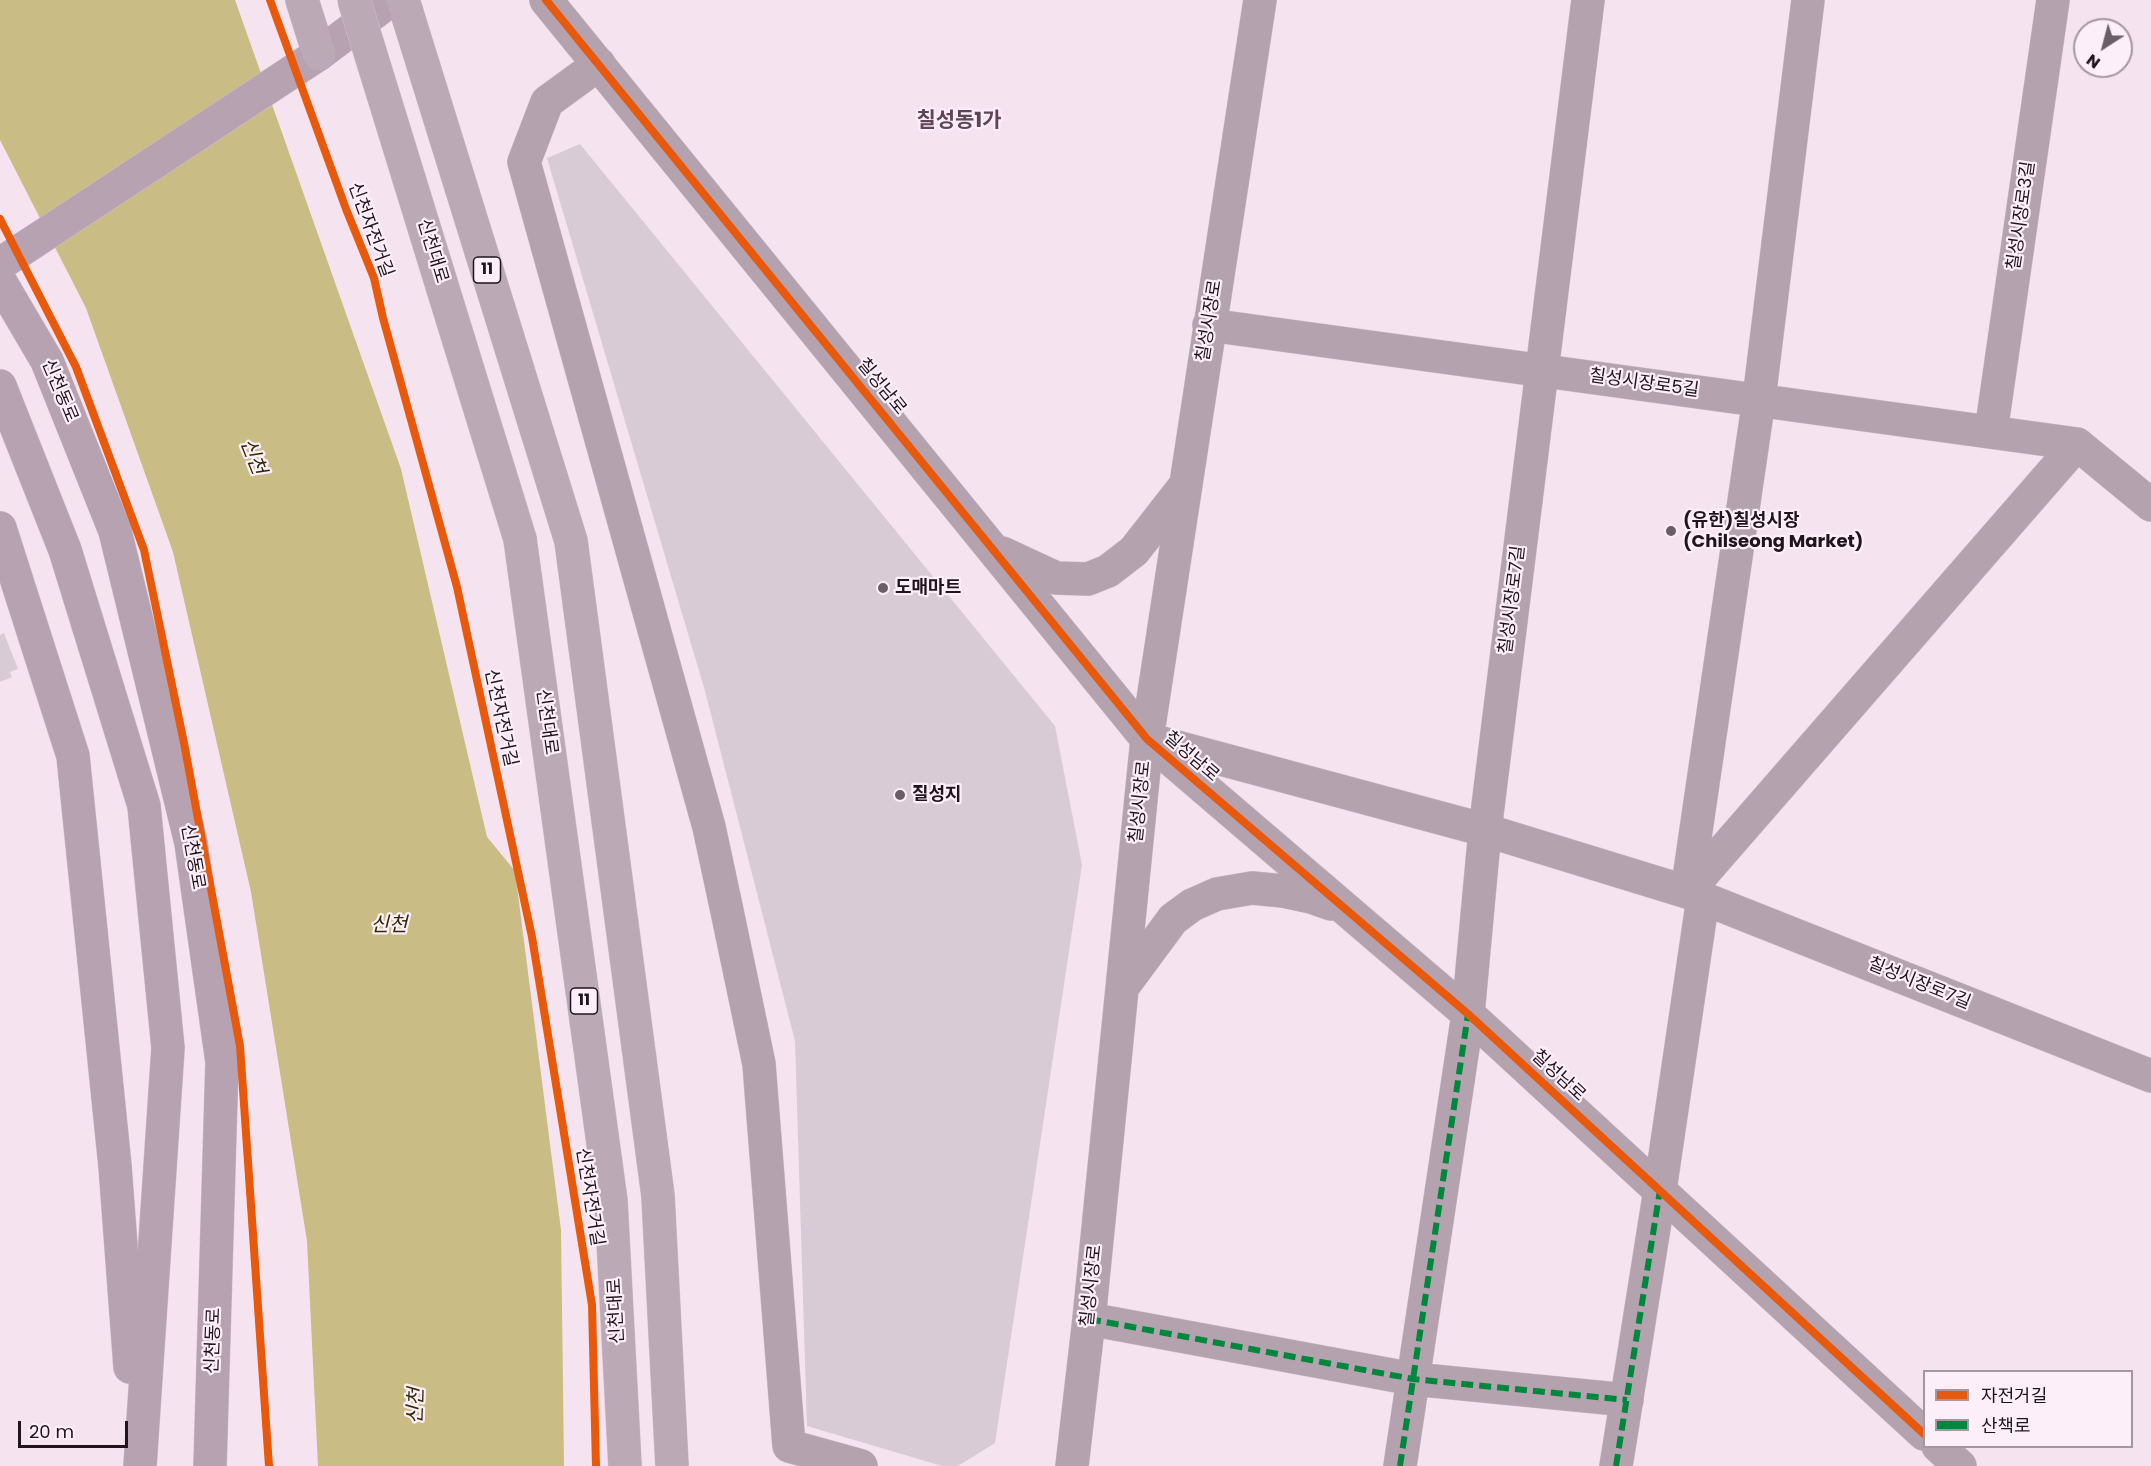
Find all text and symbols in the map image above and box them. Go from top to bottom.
north arrow [2073,18,2133,78]
text: N [2082,49,2105,74]
district label: 칠성동1가 [916,109,1002,135]
street label: 칠성시장로3길 [2004,160,2040,272]
street label: 신천자전거길 [343,180,397,280]
street label: 신천대로 [412,216,452,286]
road number: 11 [474,257,500,283]
street label: 칠성시장로 [1193,278,1227,364]
street label: 칠성남로 [852,354,910,420]
street label: 신천동로 [36,356,82,426]
street label: 칠성시장로5길 [1588,366,1700,402]
water label: 신천 [234,435,270,479]
place label: (유한)칠성시장 (Chilseong Market) [1683,510,1863,552]
marker: (유한)칠성시장 (Chilseong Market) [1664,524,1678,538]
street label: 칠성시장로7길 [1496,544,1530,656]
place label: 도매마트 [895,577,961,599]
marker: 도매마트 [876,581,890,595]
street label: 신천자전거길 [479,667,521,769]
street label: 신천대로 [531,688,561,756]
street label: 칠성남로 [1159,727,1223,787]
street label: 칠성시장로 [1126,760,1156,844]
place label: 질성지 [912,784,962,806]
marker: 질성지 [893,788,907,802]
street label: 신천동로 [176,823,208,891]
water label: 신천 [371,914,407,938]
street label: 칠성시장로7길 [1864,954,1974,1014]
road number: 11 [570,988,598,1014]
street label: 칠성남로 [1526,1046,1590,1106]
street label: 신천자전거길 [571,1146,607,1248]
street label: 칠성시장로 [1077,1244,1107,1328]
street label: 신천대로 [604,1277,630,1345]
street label: 신천동로 [202,1308,226,1374]
legend [1923,1370,2133,1448]
text: 자전거길 [1981,1383,2047,1408]
water label: 신천 [404,1387,430,1425]
scale bar [21,1409,130,1447]
text: 산책로 [1981,1413,2031,1438]
text: 20 m [29,1419,74,1444]

